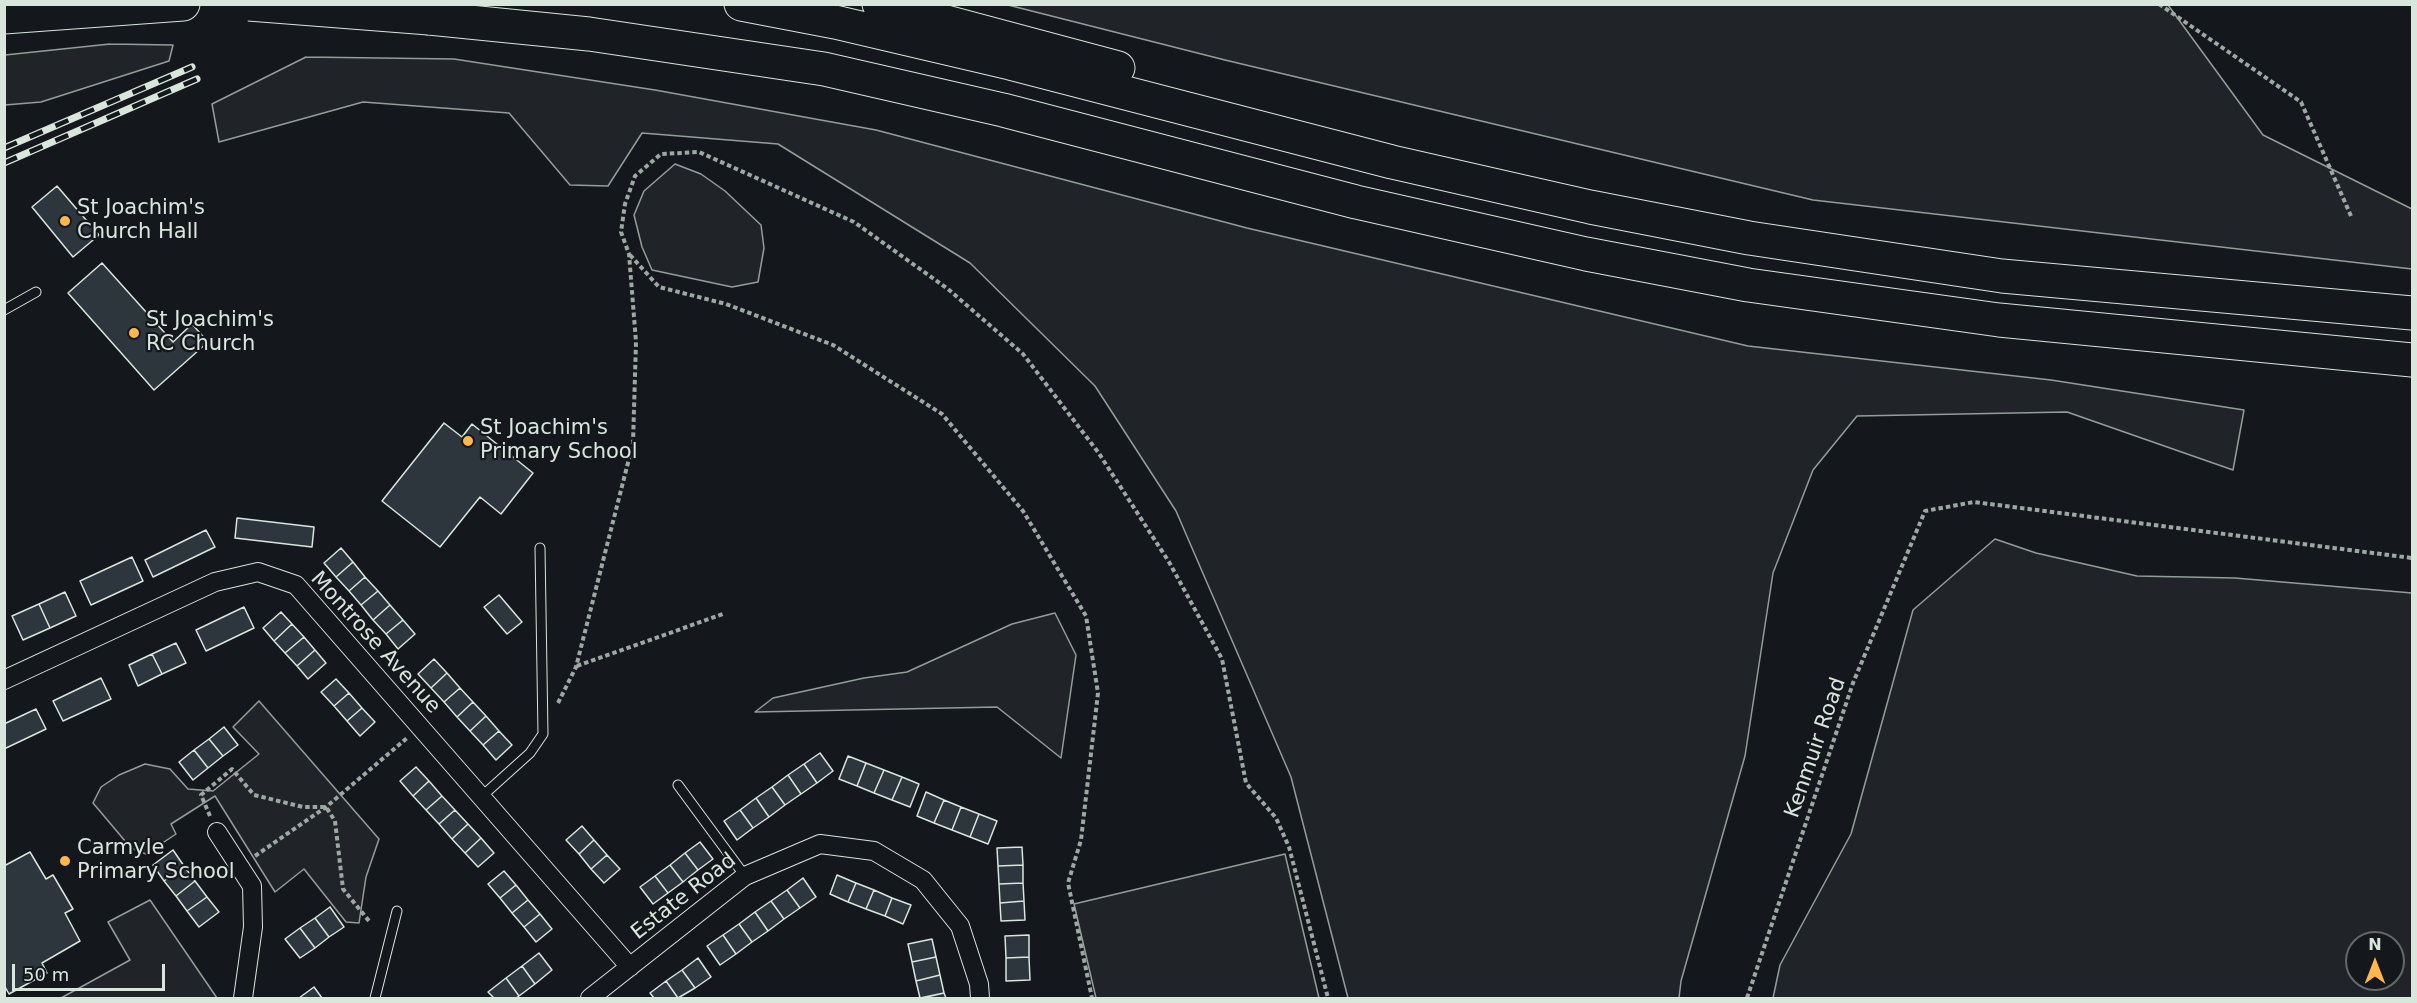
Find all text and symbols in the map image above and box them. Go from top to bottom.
place label: St Joachim's Church Hall [77,196,205,246]
marker: St Joachim's Church Hall [58,214,72,228]
place label: St Joachim's RC Church [146,308,274,358]
marker: St Joachim's RC Church [127,326,141,340]
place label: St Joachim's Primary School [480,416,638,466]
marker: St Joachim's Primary School [461,434,475,448]
street label: Montrose Avenue [305,567,445,719]
street label: Kenmuir Road [1780,675,1852,821]
place label: Carmyle Primary School [77,836,235,886]
street label: Estate Road [627,848,741,946]
marker: Carmyle Primary School [58,854,72,868]
north arrow [2345,931,2405,991]
text: N [2368,935,2382,954]
scale bar [15,952,168,990]
text: 50 m [23,964,69,985]

